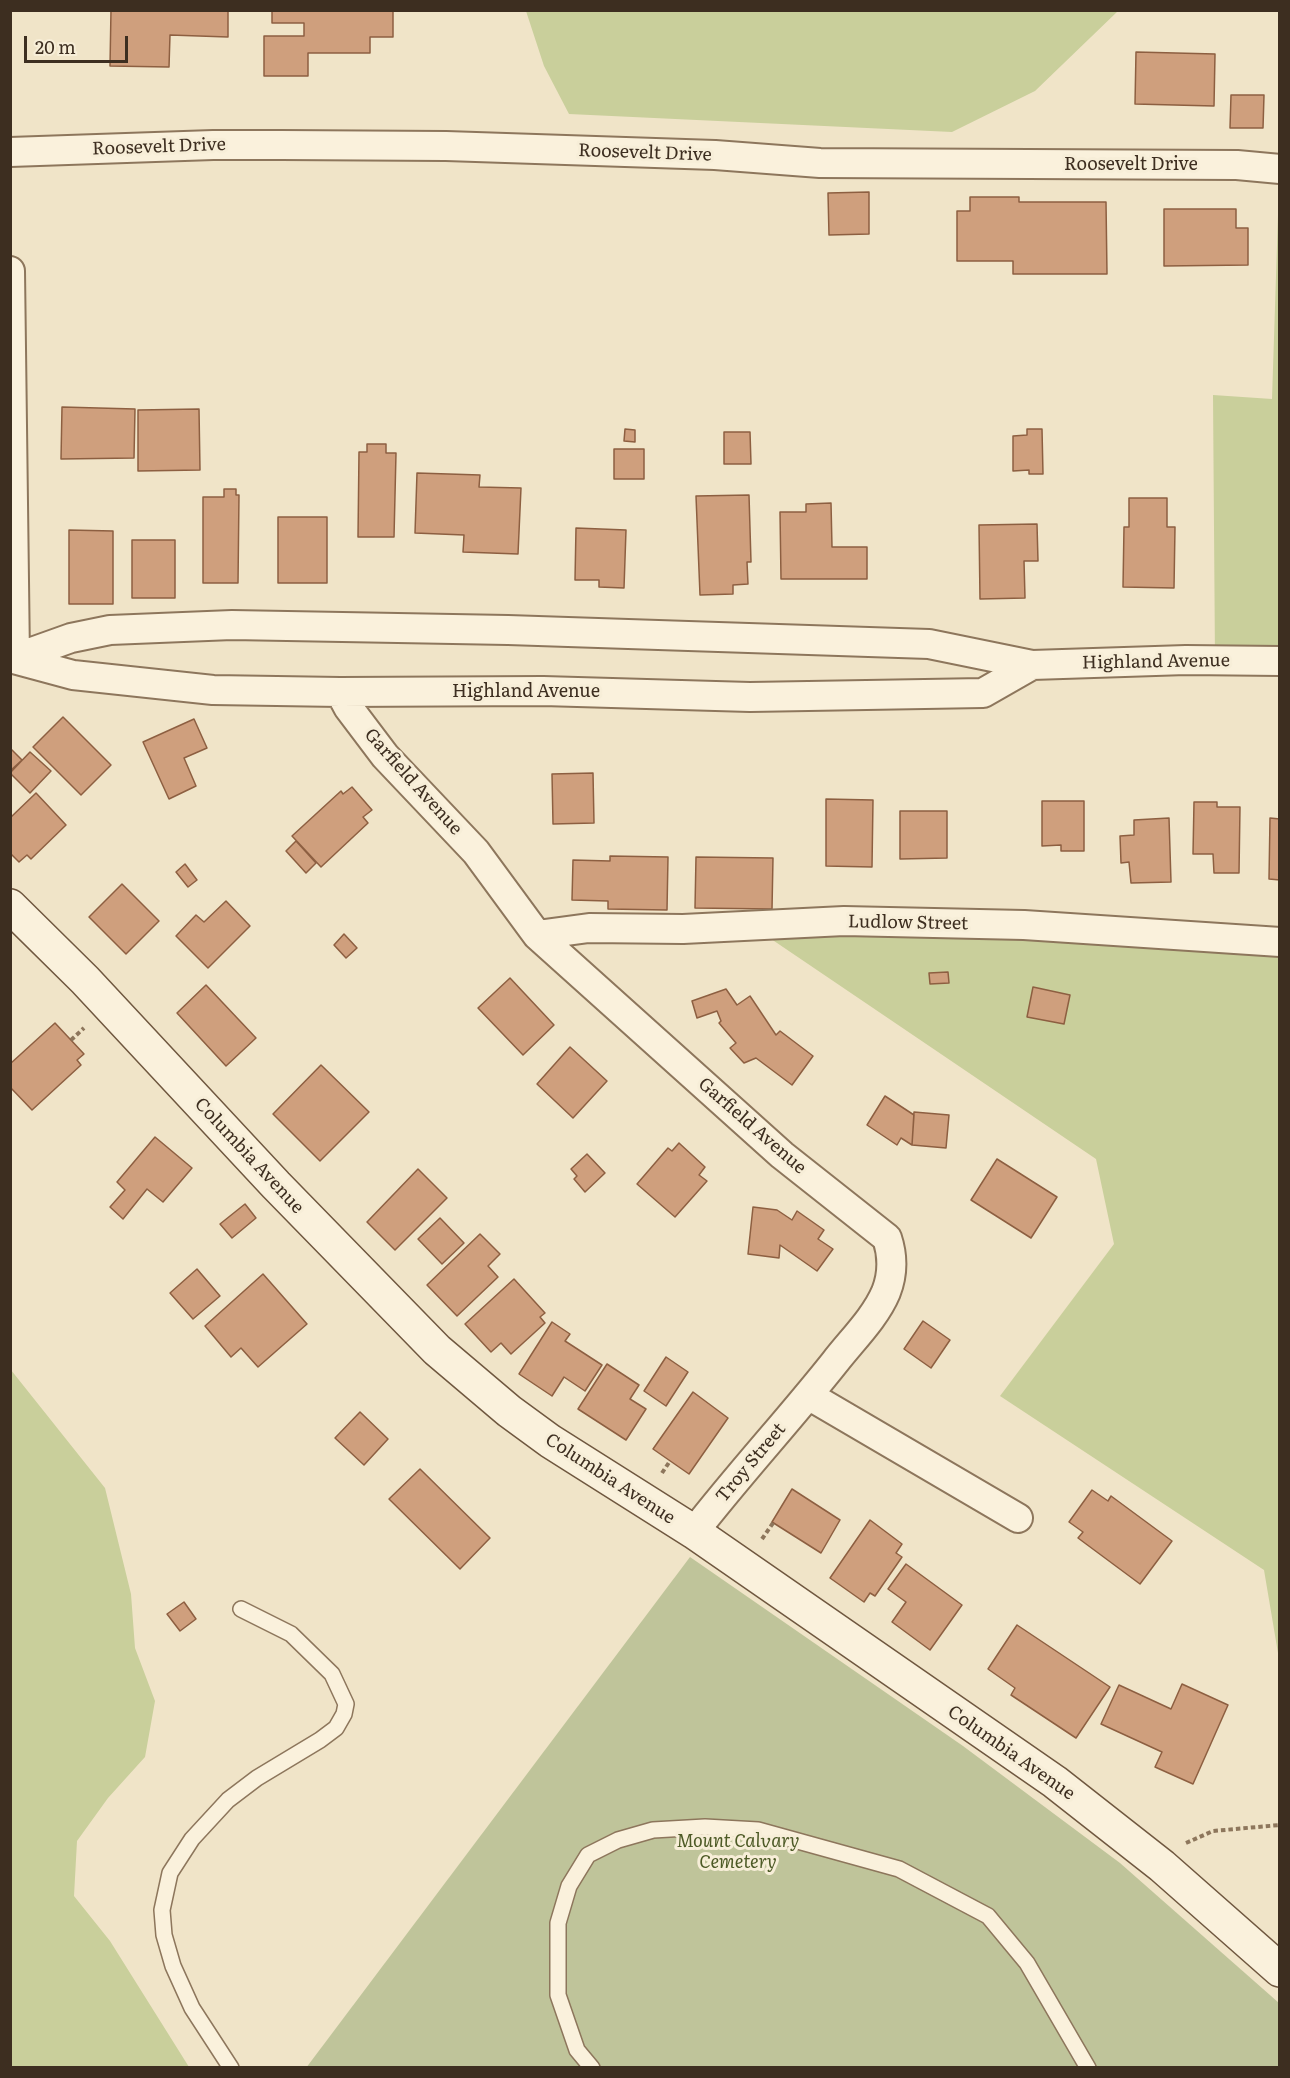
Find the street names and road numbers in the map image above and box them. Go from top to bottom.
street label: Roosevelt Drive [92,134,226,160]
street label: Roosevelt Drive [578,140,712,166]
street label: Roosevelt Drive [1064,154,1198,176]
street label: Highland Avenue [1082,650,1230,674]
street label: Highland Avenue [452,681,600,703]
street label: Garfield Avenue [360,724,466,840]
street label: Ludlow Street [848,911,968,935]
street label: Garfield Avenue [694,1073,810,1179]
street label: Columbia Avenue [190,1094,308,1218]
street label: Troy Street [712,1419,790,1507]
street label: Columbia Avenue [541,1429,679,1529]
street label: Columbia Avenue [943,1701,1079,1805]

